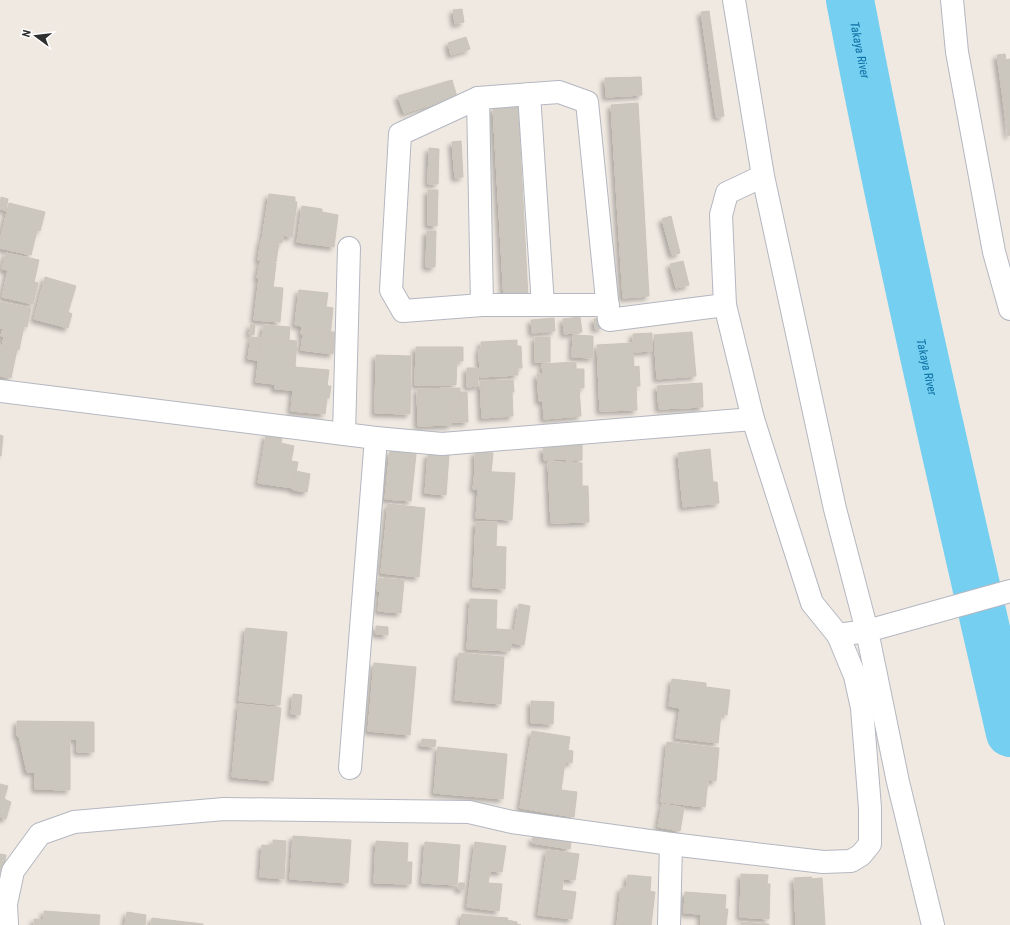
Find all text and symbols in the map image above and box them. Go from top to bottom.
north arrow [16,16,56,56]
water label: Takaya River [847,20,872,80]
text: N [20,28,34,38]
water label: Takaya River [913,337,940,397]

